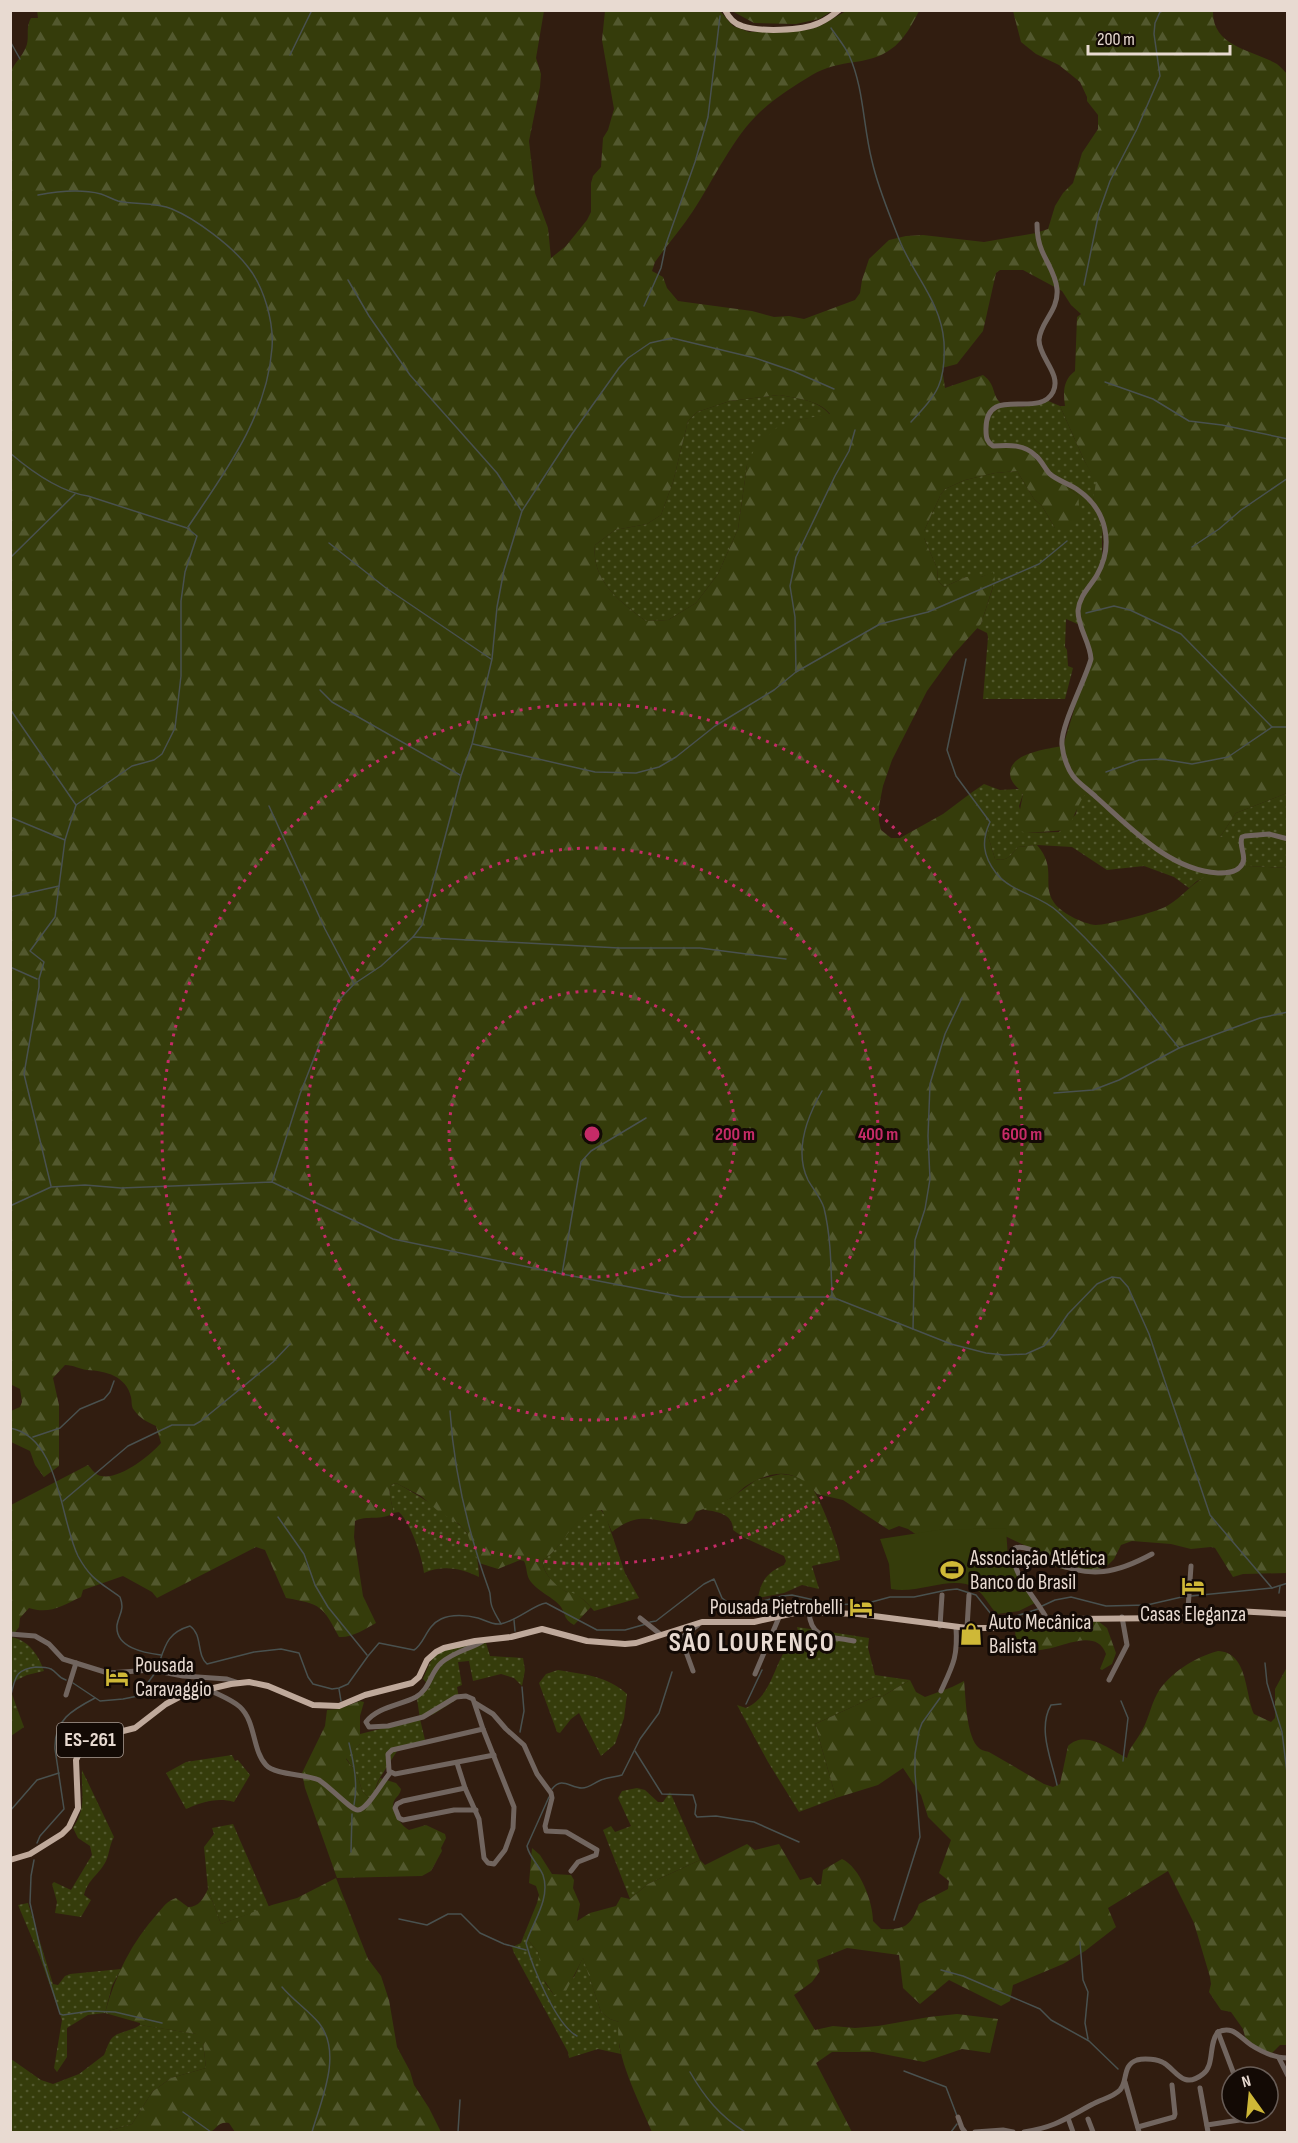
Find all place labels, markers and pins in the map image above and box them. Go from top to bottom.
centre of rings [582,1124,602,1144]
place label: Associação Atlética Banco do Brasil [969,1546,1106,1595]
sports icon: Associação Atlética Banco do Brasil [939,1557,965,1583]
hotel icon: Casas Eleganza [1180,1573,1206,1599]
hotel icon: Pousada Pietrobelli [848,1594,874,1620]
place label: Pousada Pietrobelli [710,1595,843,1620]
place label: Casas Eleganza [1140,1602,1246,1627]
place label: Auto Mecânica Balista [988,1610,1091,1659]
shop icon: Auto Mecânica Balista [958,1621,984,1647]
place label: Pousada Caravaggio [135,1653,212,1702]
hotel icon: Pousada Caravaggio [104,1664,130,1690]

